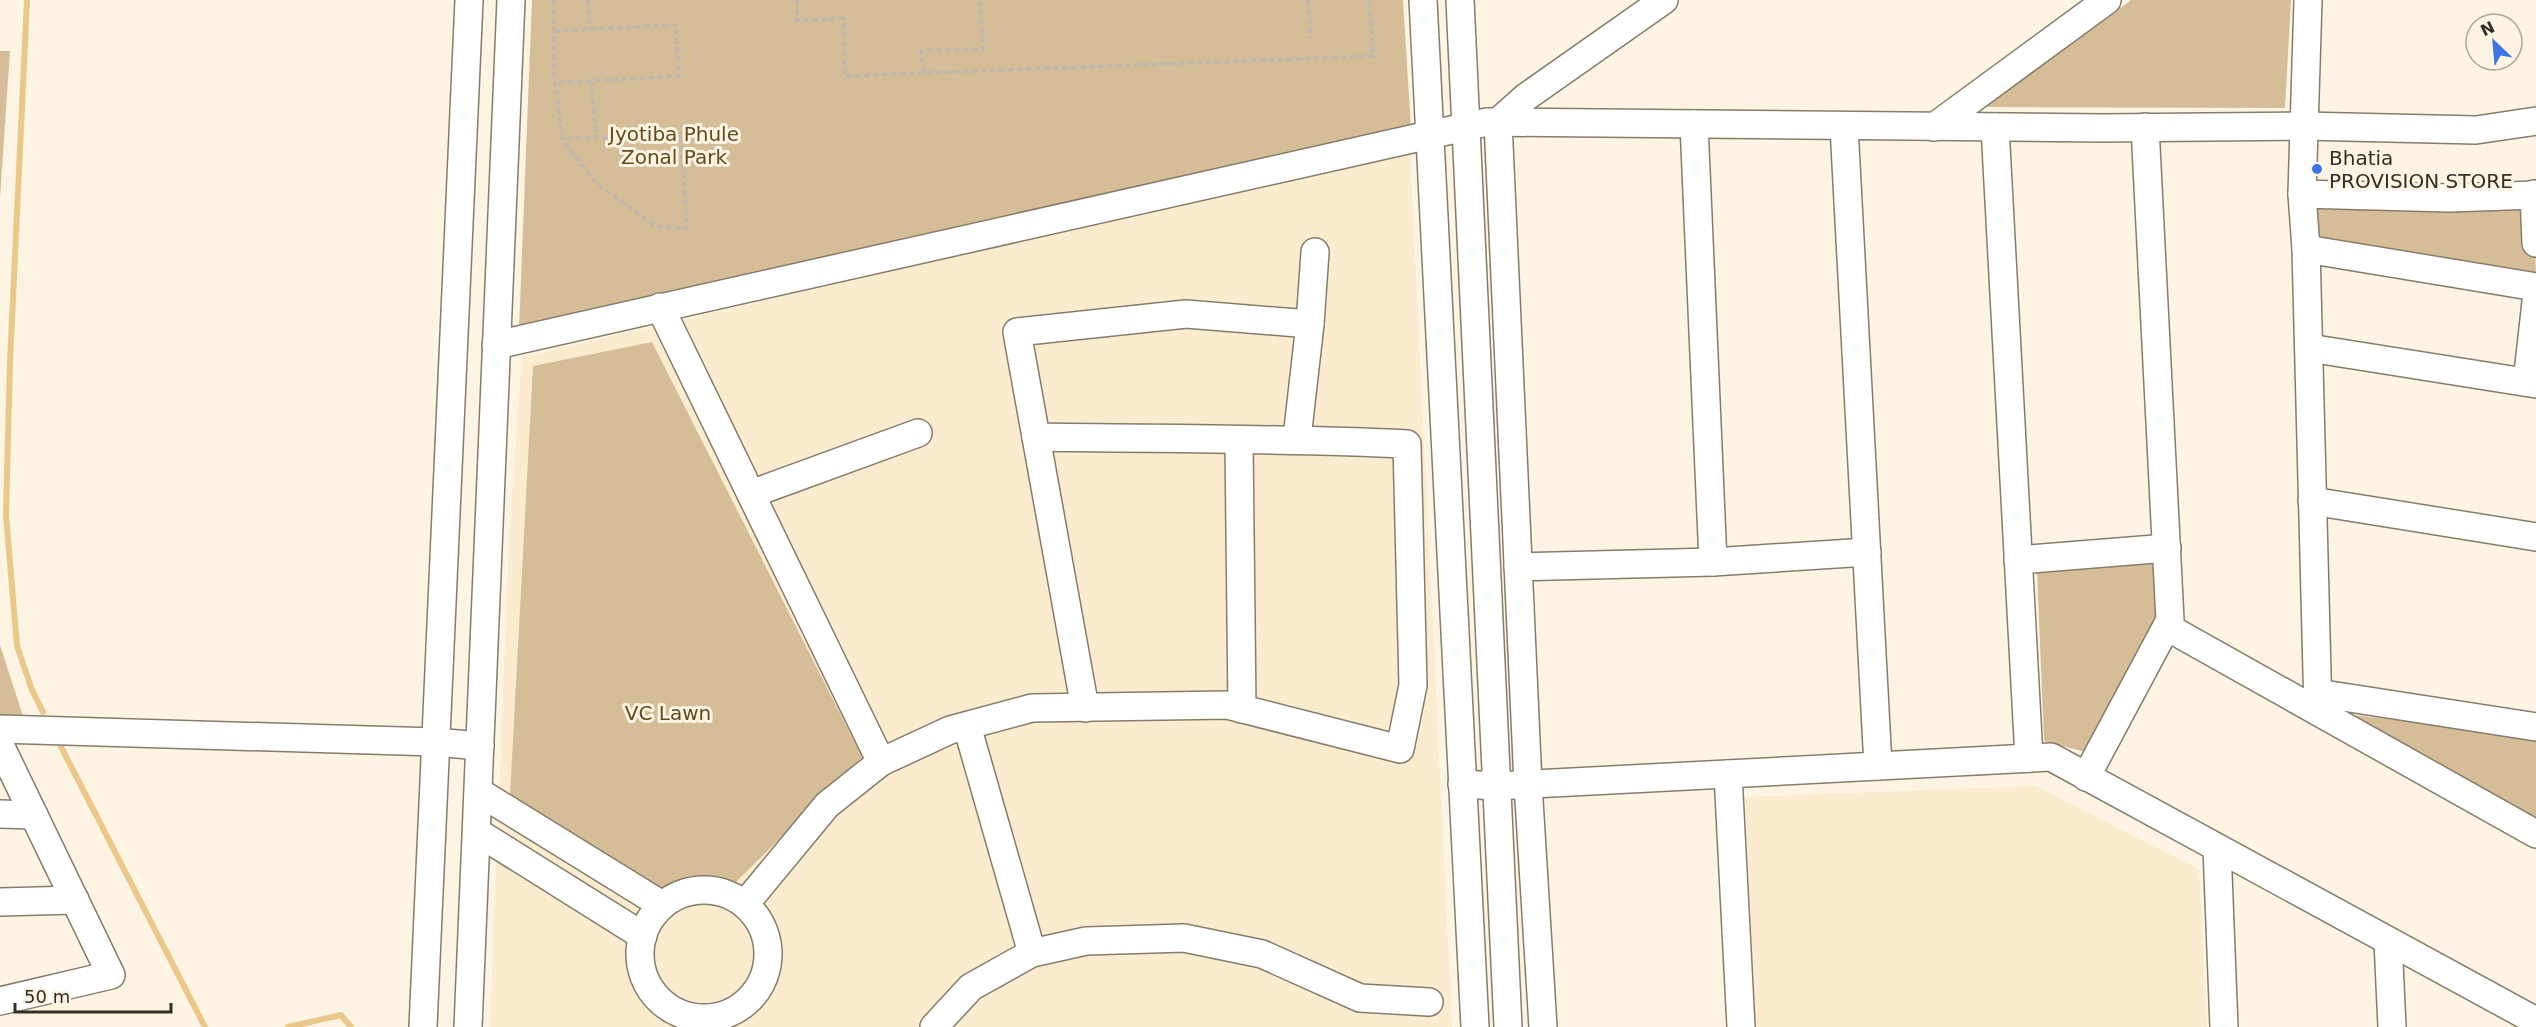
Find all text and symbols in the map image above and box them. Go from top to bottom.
north arrow [2464,12,2524,72]
text: N [2477,17,2498,40]
park label: Jyotiba Phule Zonal Park [607,122,739,169]
place label: Bhatia PROVISION STORE [2329,146,2513,193]
marker: Bhatia PROVISION STORE [2310,162,2324,176]
park label: VC Lawn [625,701,711,725]
scale bar [15,976,171,1014]
text: 50 m [24,986,70,1007]

